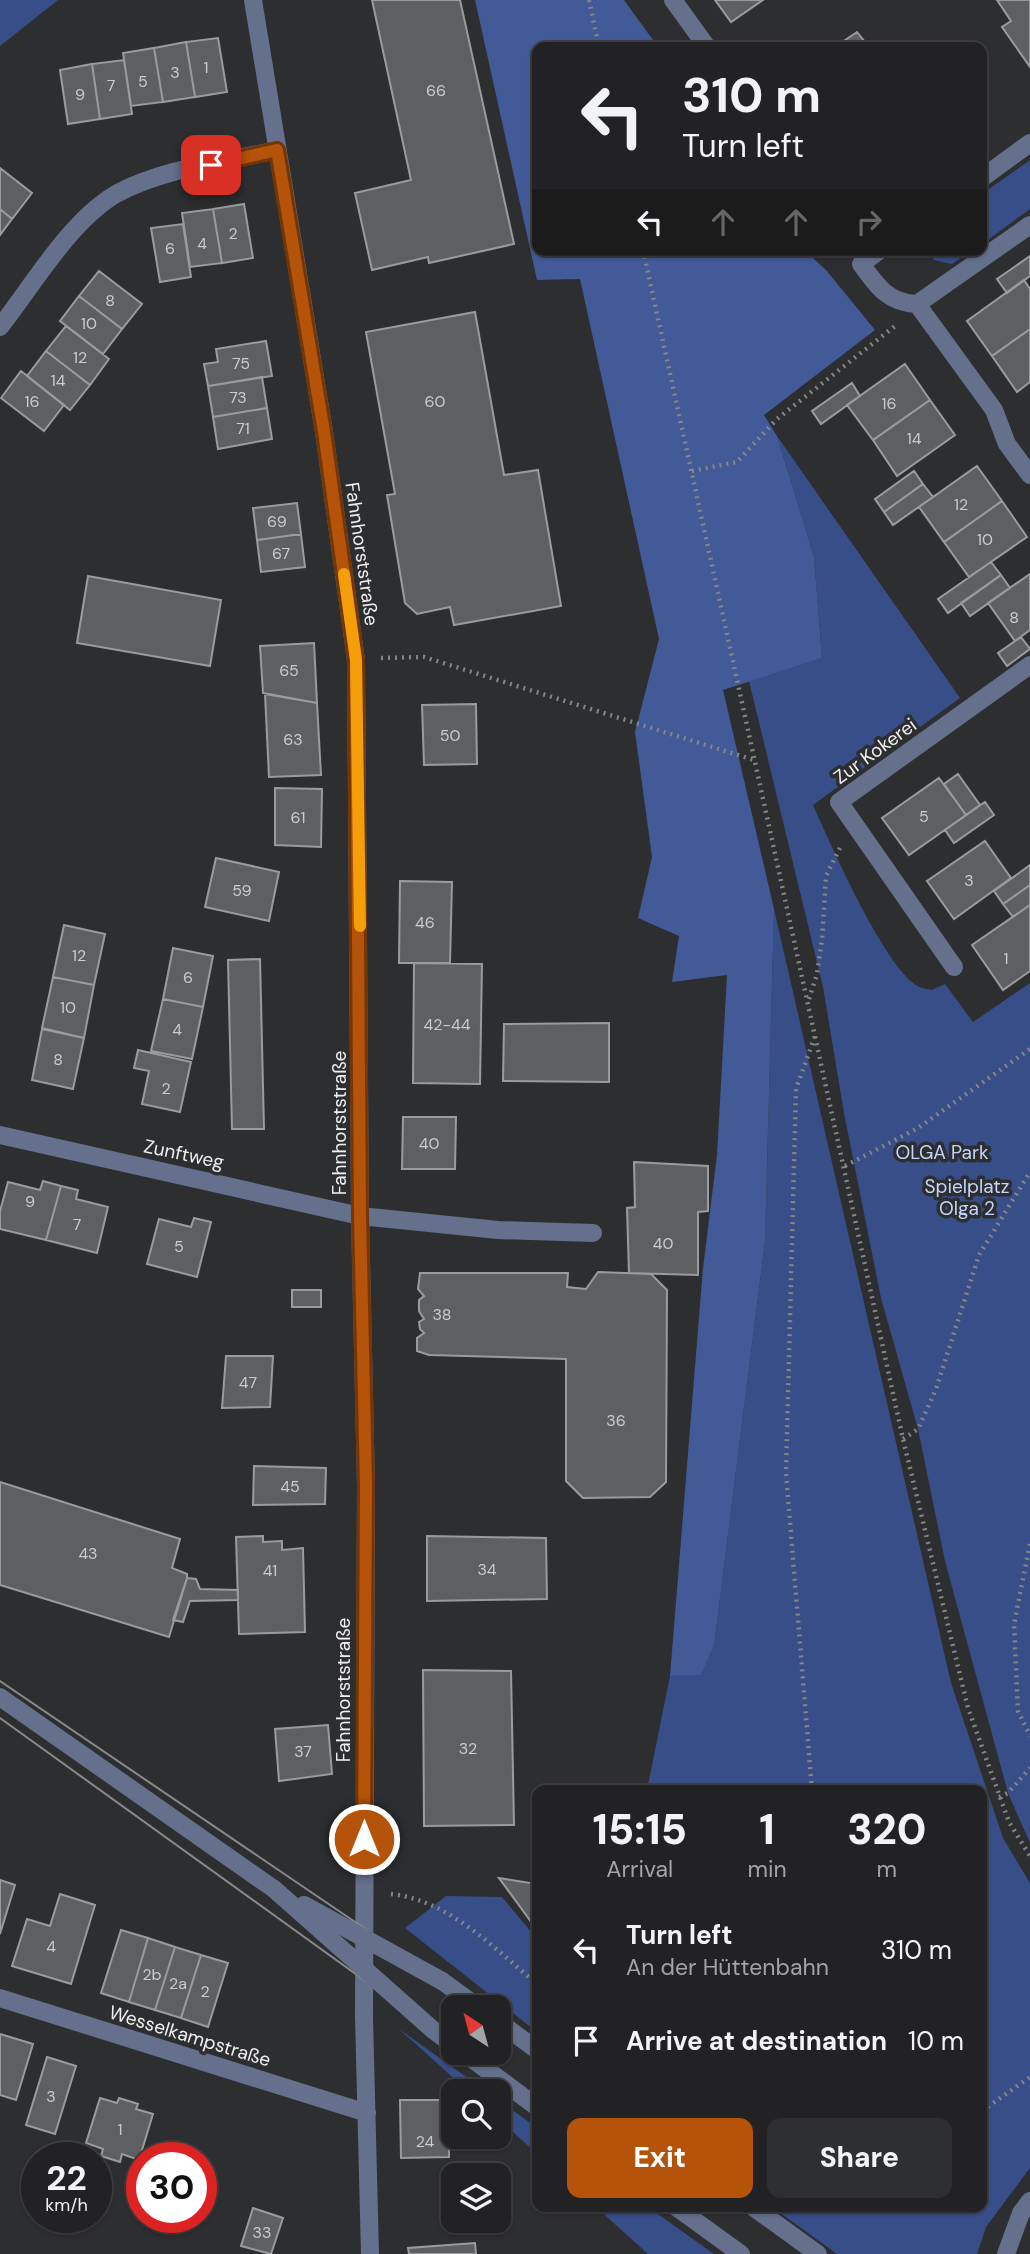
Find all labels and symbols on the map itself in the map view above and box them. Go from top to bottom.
house number: 1 [204,57,209,78]
house number: 3 [170,62,180,83]
house number: 5 [138,71,148,92]
house number: 7 [107,75,115,96]
house number: 66 [426,80,446,101]
house number: 9 [75,84,85,105]
pin [181,135,241,195]
house number: 2 [228,223,238,244]
house number: 4 [197,233,207,254]
house number: 6 [165,238,175,259]
house number: 8 [105,290,115,311]
house number: 10 [81,313,97,334]
house number: 12 [73,347,87,368]
house number: 75 [232,353,250,374]
house number: 14 [51,370,66,391]
house number: 73 [229,387,247,408]
house number: 16 [24,391,40,412]
house number: 60 [425,391,446,412]
house number: 16 [881,393,897,414]
house number: 71 [236,418,250,439]
house number: 14 [907,428,922,449]
street label: Fahnhorststraße [340,481,384,627]
house number: 12 [954,494,968,515]
house number: 69 [267,511,287,532]
house number: 10 [977,529,993,550]
house number: 67 [272,543,290,564]
house number: 8 [1009,607,1019,628]
house number: 65 [279,660,299,681]
street label: Zur Kokerei [829,712,921,790]
house number: 50 [440,725,460,746]
house number: 63 [283,729,303,750]
house number: 5 [919,806,929,827]
house number: 61 [290,807,306,828]
house number: 3 [964,870,974,891]
house number: 59 [232,880,252,901]
house number: 46 [415,912,435,933]
house number: 12 [72,945,86,966]
house number: 1 [1004,948,1009,969]
house number: 6 [183,967,193,988]
house number: 10 [60,997,76,1018]
house number: 42-44 [423,1014,471,1035]
house number: 4 [172,1019,182,1040]
house number: 8 [53,1049,63,1070]
street label: Fahnhorststraße [327,1051,352,1195]
house number: 2 [161,1078,171,1099]
street label: Zunftweg [142,1133,227,1175]
house number: 40 [419,1133,439,1154]
park label: OLGA Park [895,1140,989,1165]
park label: Spielplatz Olga 2 [925,1174,1009,1221]
house number: 9 [25,1191,35,1212]
house number: 7 [73,1214,81,1235]
house number: 40 [653,1233,673,1254]
house number: 5 [174,1236,184,1257]
house number: 38 [432,1304,452,1325]
house number: 47 [239,1372,257,1393]
house number: 36 [606,1410,626,1431]
house number: 45 [280,1476,300,1497]
house number: 43 [78,1543,98,1564]
house number: 34 [477,1559,497,1580]
house number: 41 [263,1560,277,1581]
street label: Fahnhorststraße [331,1618,356,1762]
house number: 32 [459,1738,477,1759]
house number: 37 [294,1741,312,1762]
position arrow [327,1802,401,1876]
house number: 4 [46,1936,56,1957]
house number: 2b [142,1964,162,1985]
house number: 2a [169,1973,187,1994]
house number: 2 [200,1981,210,2002]
north arrow [441,1995,511,2065]
street label: Wesselkampstraße [106,1999,274,2073]
house number: 3 [46,2086,56,2107]
house number: 1 [118,2119,123,2140]
house number: 24 [416,2131,435,2152]
speed limit sign: 30 [126,2142,217,2233]
house number: 33 [253,2222,271,2243]

